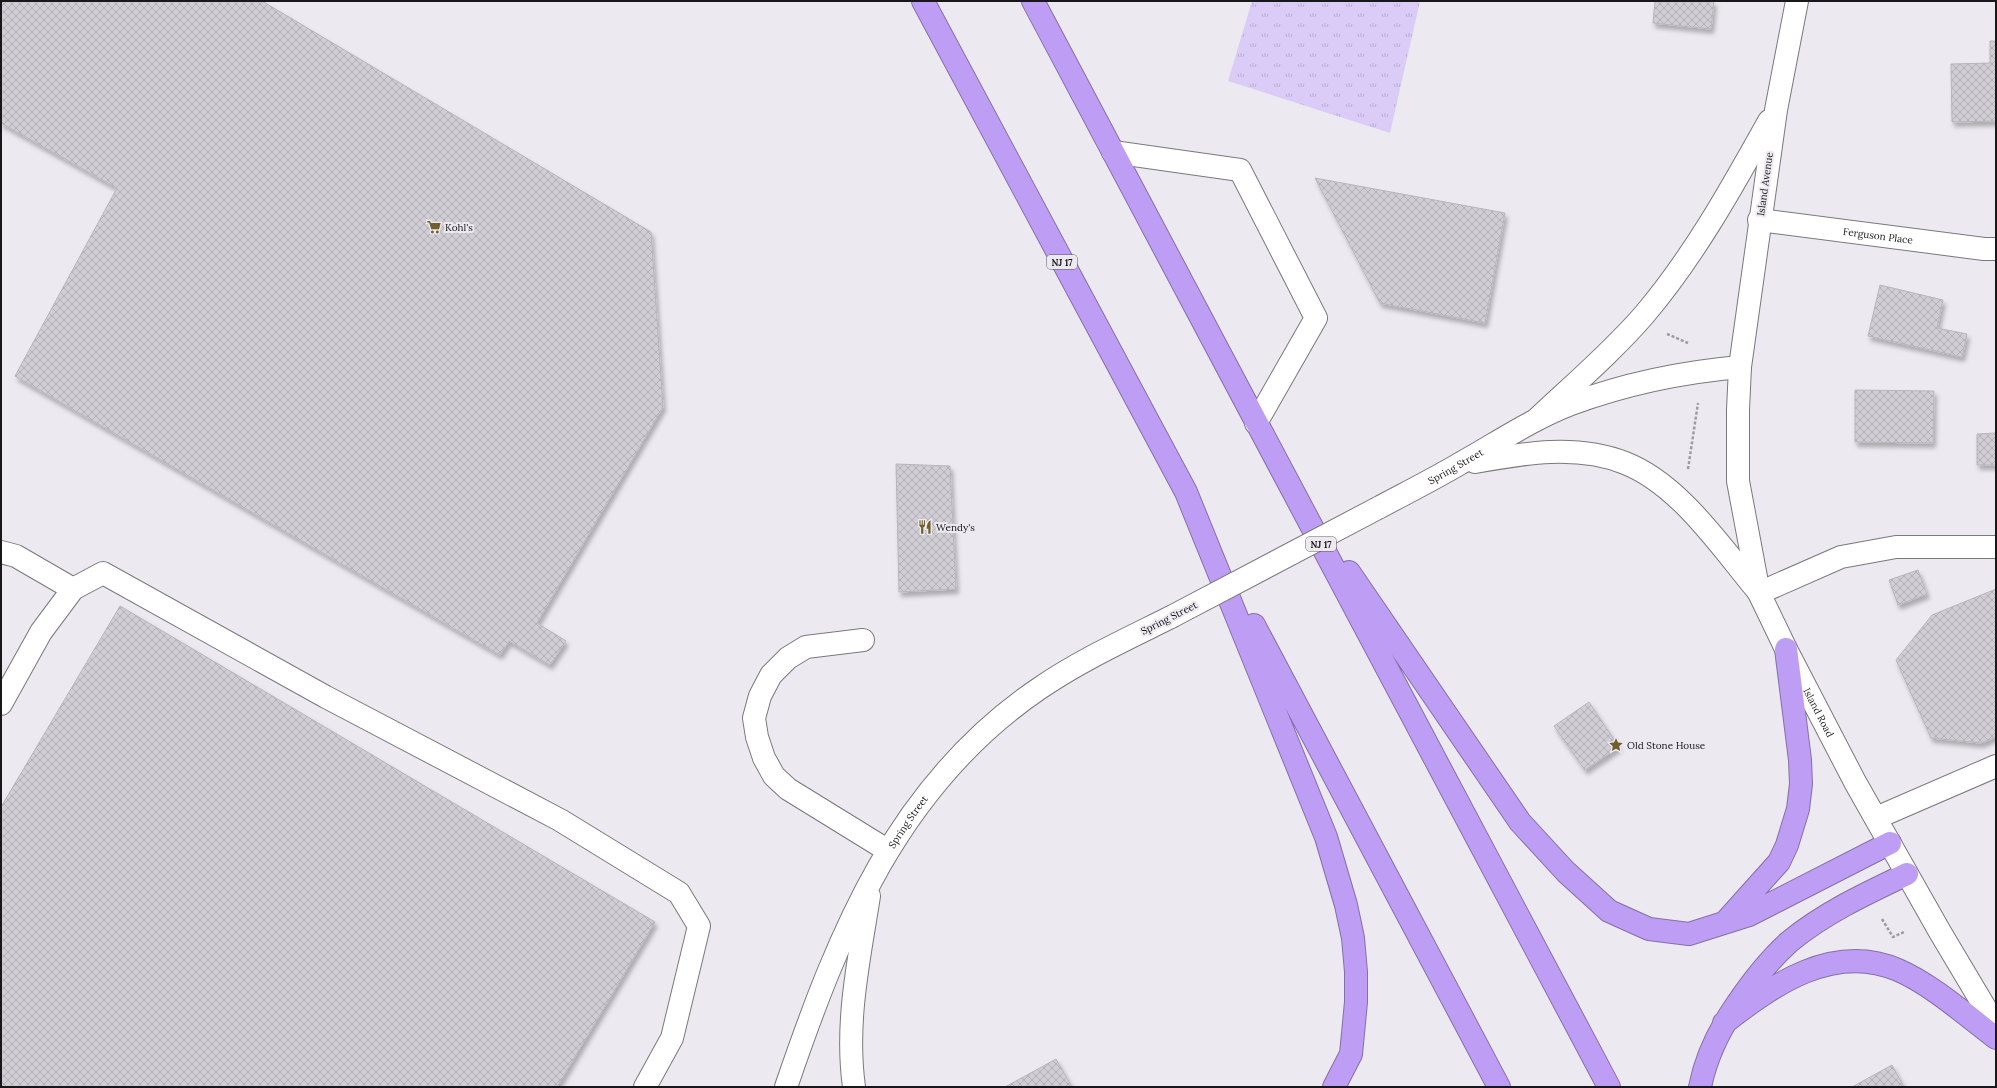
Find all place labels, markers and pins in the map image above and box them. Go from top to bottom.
supermarket icon: Kohl's [426,219,442,235]
place label: Kohl's [445,221,473,234]
restaurant icon: Wendy's [917,519,933,535]
place label: Wendy's [936,521,975,534]
place icon: Old Stone House [1608,737,1624,753]
place label: Old Stone House [1627,739,1706,752]

